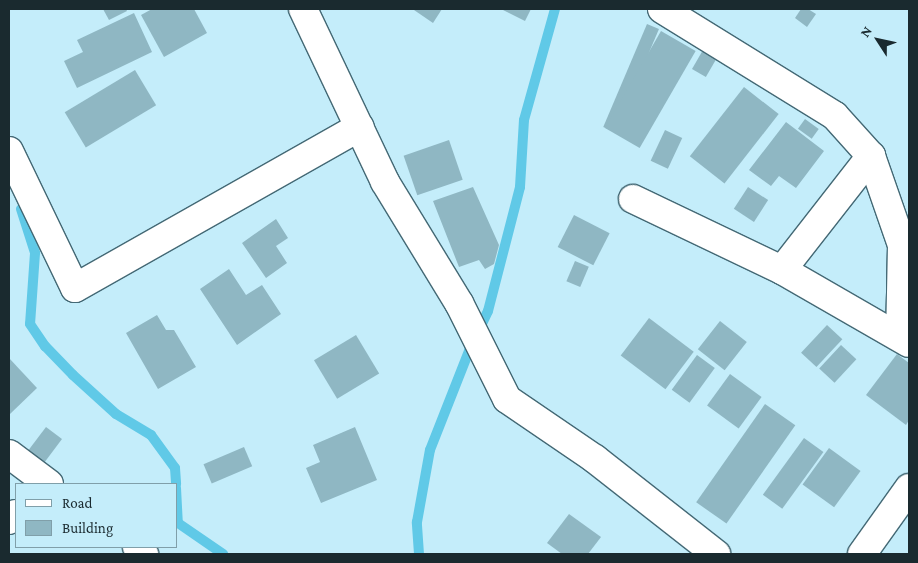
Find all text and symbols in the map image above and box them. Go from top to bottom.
north arrow [853,15,903,65]
text: N [856,23,875,40]
legend [15,483,178,548]
text: Road [62,495,92,511]
text: Building [62,520,113,536]

